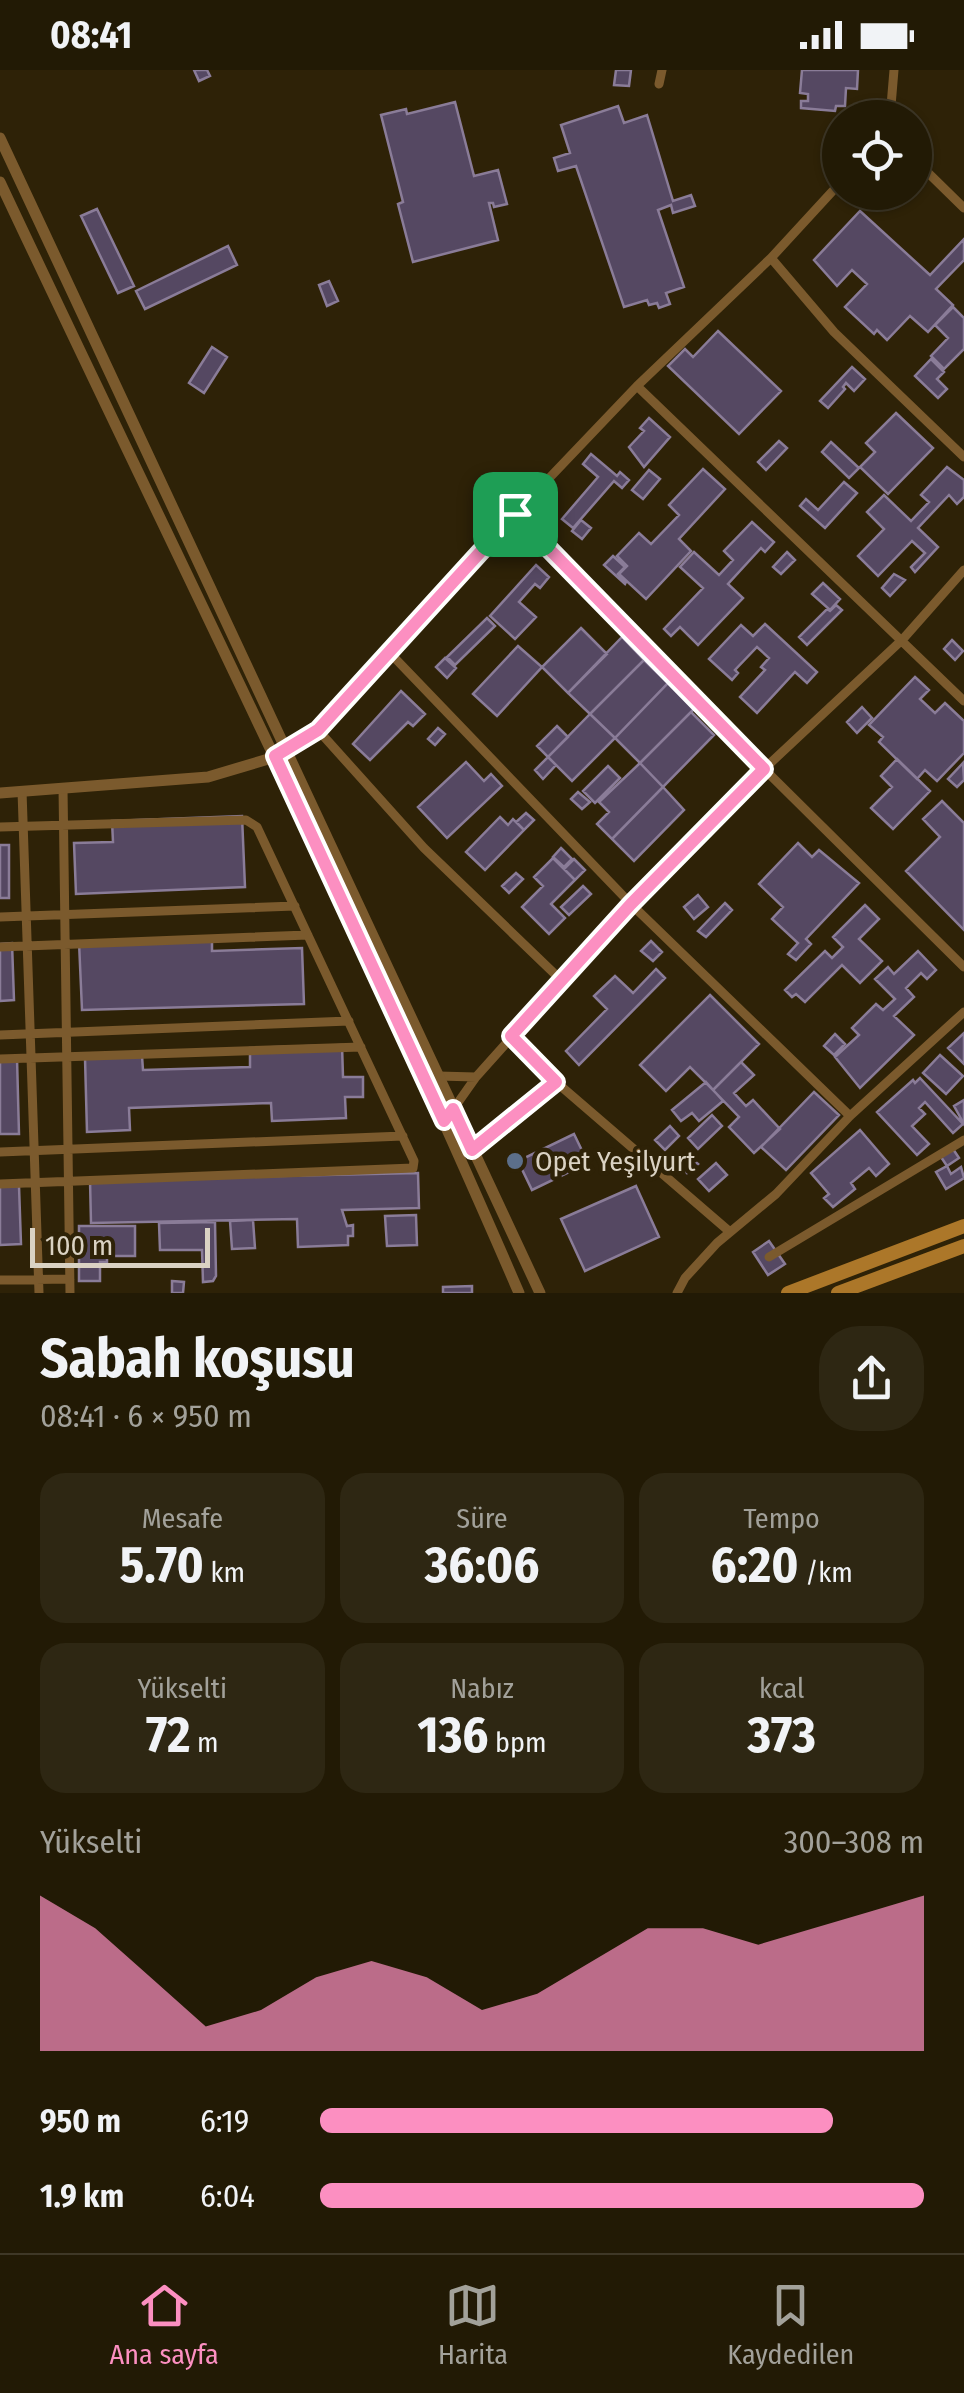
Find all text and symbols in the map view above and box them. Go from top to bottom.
text: 08:41 [50,12,132,58]
map controls [822,100,932,210]
button: locate [822,100,932,210]
pin [473,472,558,557]
icon: arrive [488,487,543,542]
place label: Opet Yeşilyurt [535,1145,696,1178]
marker: Opet Yeşilyurt [504,1150,526,1172]
scale bar [30,1223,210,1268]
text: 100 m [45,1229,113,1262]
text: Sabah koşusu [40,1326,355,1392]
button: share [819,1326,924,1431]
text: 08:41 · 6 × 950 m [40,1397,252,1435]
text: Mesafe [142,1502,223,1535]
text: Süre [456,1502,508,1535]
text: Tempo [743,1502,820,1535]
text: 5.70 [120,1535,204,1595]
text: 36:06 [425,1535,539,1595]
text: 6:20 [710,1535,799,1595]
text: km [204,1556,245,1589]
text: /km [799,1556,853,1589]
text: Yükselti [138,1672,227,1705]
text: Nabız [450,1672,514,1705]
text: kcal [759,1672,804,1705]
text: 72 [146,1705,190,1765]
text: 136 [418,1705,489,1765]
text: 373 [748,1705,816,1765]
text: m [190,1726,219,1759]
text: bpm [489,1726,546,1759]
text: Yükselti [40,1823,142,1861]
text: 300–308 m [784,1823,924,1861]
text: 950 m [40,2102,121,2140]
text: 6:19 [200,2102,249,2140]
text: 1.9 km [40,2177,124,2215]
text: 6:04 [200,2177,255,2215]
tab: Ana sayfa [110,2278,219,2371]
tab: Harita [438,2278,508,2371]
tab: Kaydedilen [727,2278,854,2371]

